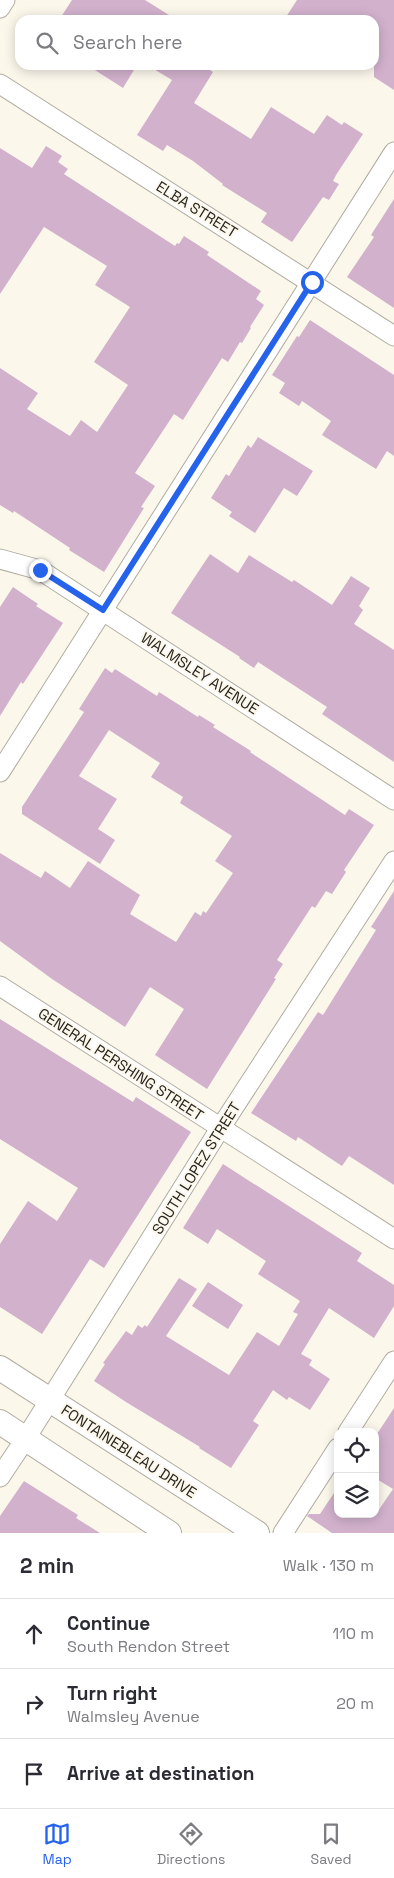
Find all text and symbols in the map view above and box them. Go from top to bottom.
search box [15,15,379,70]
icon: search [33,29,61,57]
text: Search here [73,30,183,55]
street label: ELBA STREET [153,176,241,242]
route start [301,271,324,294]
route end [29,559,52,582]
street label: WALMSLEY AVENUE [138,628,262,718]
street label: GENERAL PERSHING STREET [35,1003,207,1125]
street label: SOUTH LOPEZ STREET [148,1098,245,1238]
street label: FONTAINEBLEAU DRIVE [58,1400,200,1502]
map controls [334,1428,379,1518]
button: locate [334,1428,379,1473]
button: layers [334,1473,379,1518]
text: 2 min [20,1552,74,1579]
text: Walk · 130 m [283,1555,374,1576]
text: Continue [67,1611,150,1636]
icon: ahead [20,1620,48,1648]
text: 110 m [332,1623,374,1644]
text: South Rendon Street [67,1636,230,1657]
text: Turn right [67,1681,157,1706]
icon: right [20,1690,48,1718]
text: 20 m [336,1693,374,1714]
text: Walmsley Avenue [67,1706,200,1727]
icon: arrive [20,1760,48,1788]
text: Arrive at destination [67,1761,255,1786]
tab: Map [43,1820,72,1868]
tab: Directions [157,1820,225,1868]
tab: Saved [311,1820,351,1868]

